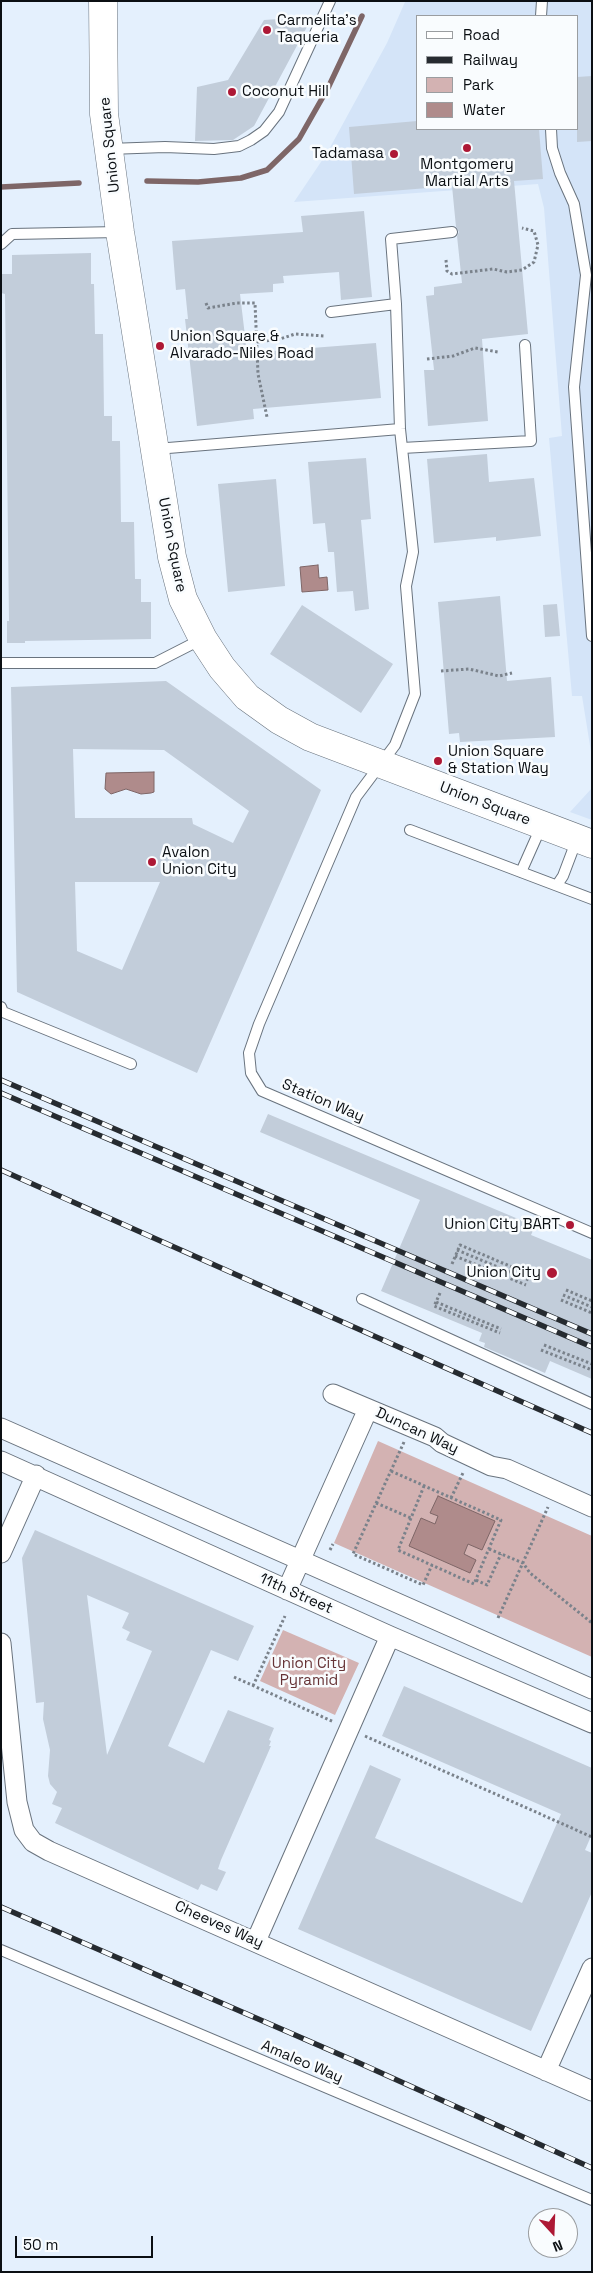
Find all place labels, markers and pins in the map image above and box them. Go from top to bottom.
place label: Carmelita's Taqueria [277,12,357,47]
marker: Carmelita's Taqueria [261,24,273,36]
place label: Coconut Hill [242,83,329,101]
marker: Coconut Hill [226,86,238,98]
marker: Montgomery Martial Arts [461,142,473,154]
place label: Tadamasa [312,145,384,163]
marker: Tadamasa [388,148,400,160]
place label: Montgomery Martial Arts [420,156,514,191]
place label: Union Square & Alvarado-Niles Road [170,328,314,363]
marker: Union Square & Alvarado-Niles Road [154,340,166,352]
place label: Union Square & Station Way [448,743,549,778]
marker: Union Square & Station Way [432,755,444,767]
place label: Avalon Union City [162,844,237,879]
marker: Avalon Union City [146,856,158,868]
place label: Union City BART [444,1216,560,1234]
marker: Union City BART [564,1219,576,1231]
place label: Union City [466,1264,541,1282]
marker: Union City [545,1266,559,1280]

